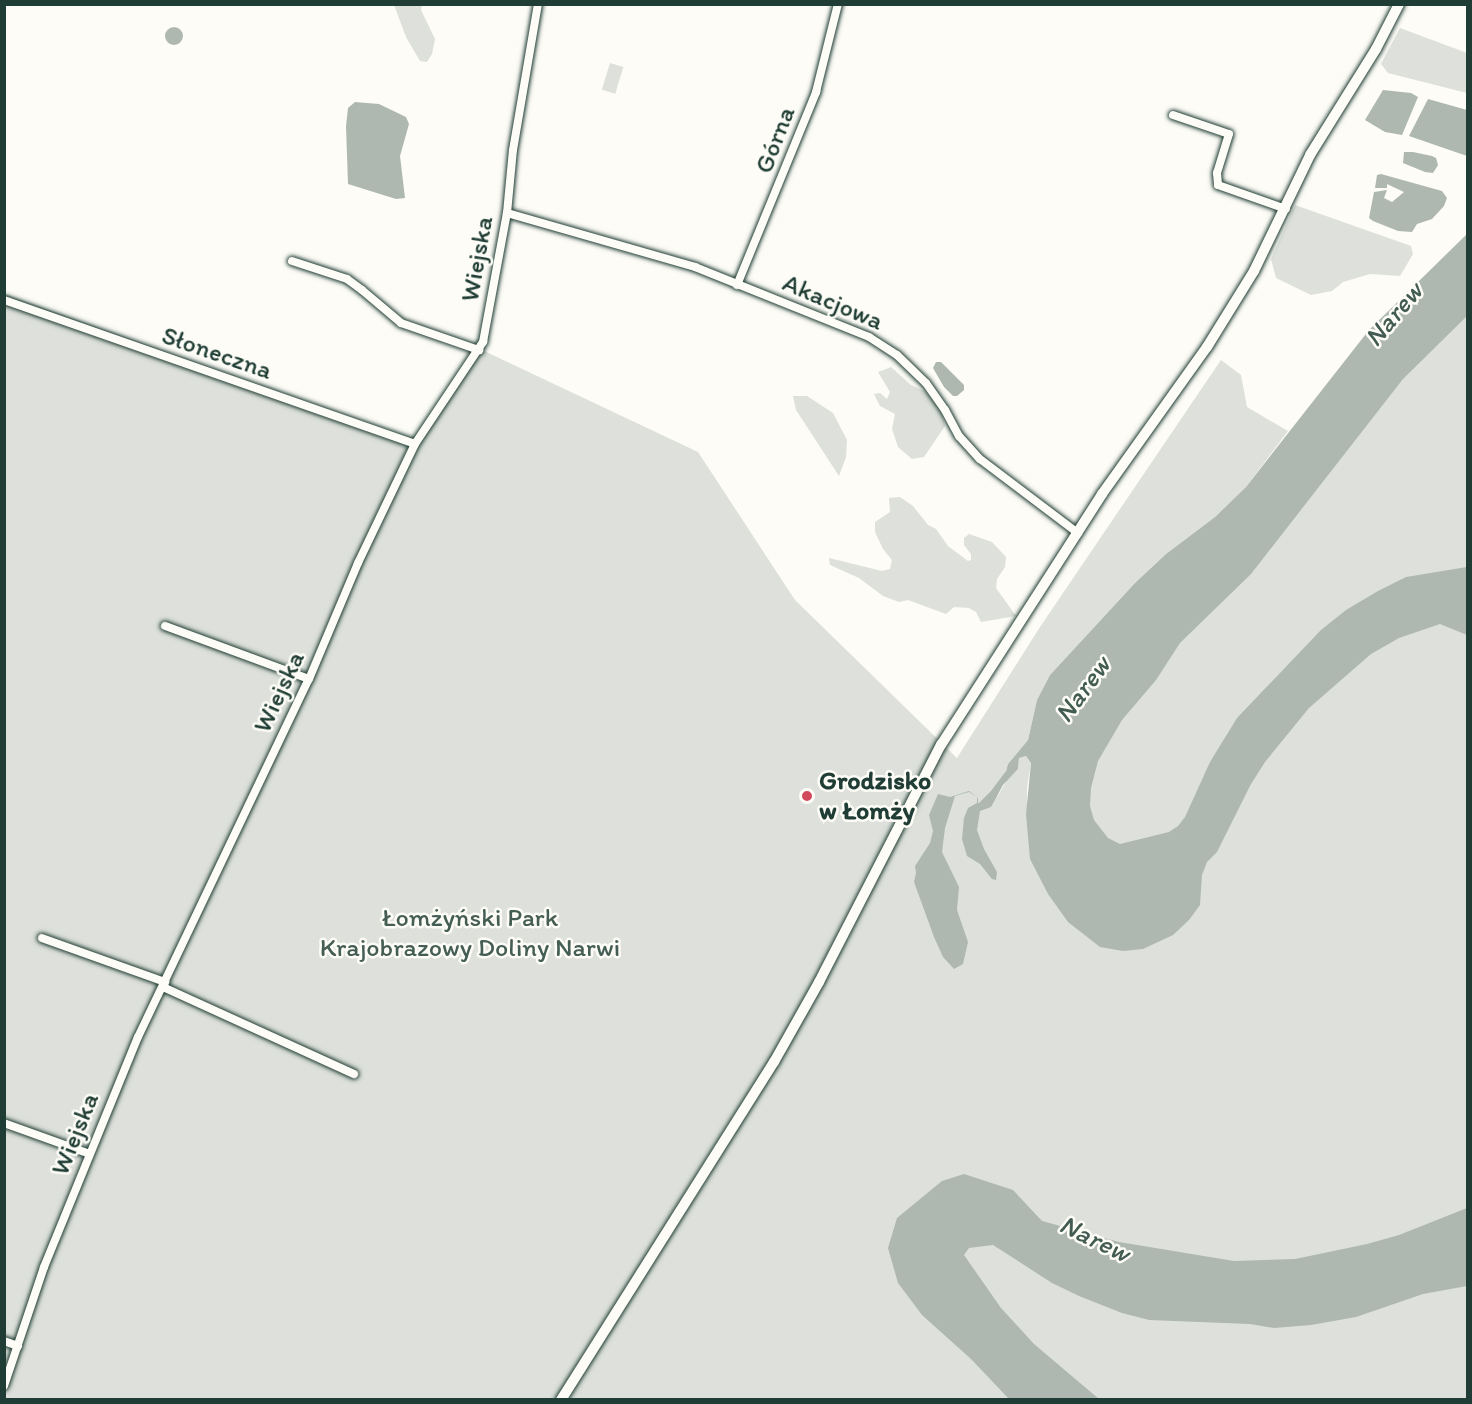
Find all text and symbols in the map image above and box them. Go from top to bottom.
street label: Górna [748,102,802,178]
street label: Wiejska [454,214,500,304]
street label: Akacjowa [778,267,888,337]
water label: Narew [1357,275,1429,353]
street label: Słoneczna [158,320,276,386]
street label: Wiejska [247,646,311,738]
water label: Narew [1047,649,1117,729]
place label: Grodzisko w Łomży [819,765,931,826]
marker: Grodzisko w Łomży [800,789,814,803]
park label: Łomżyński Park Krajobrazowy Doliny Narwi [320,902,620,964]
street label: Wiejska [44,1088,106,1180]
water label: Narew [1055,1207,1135,1269]

